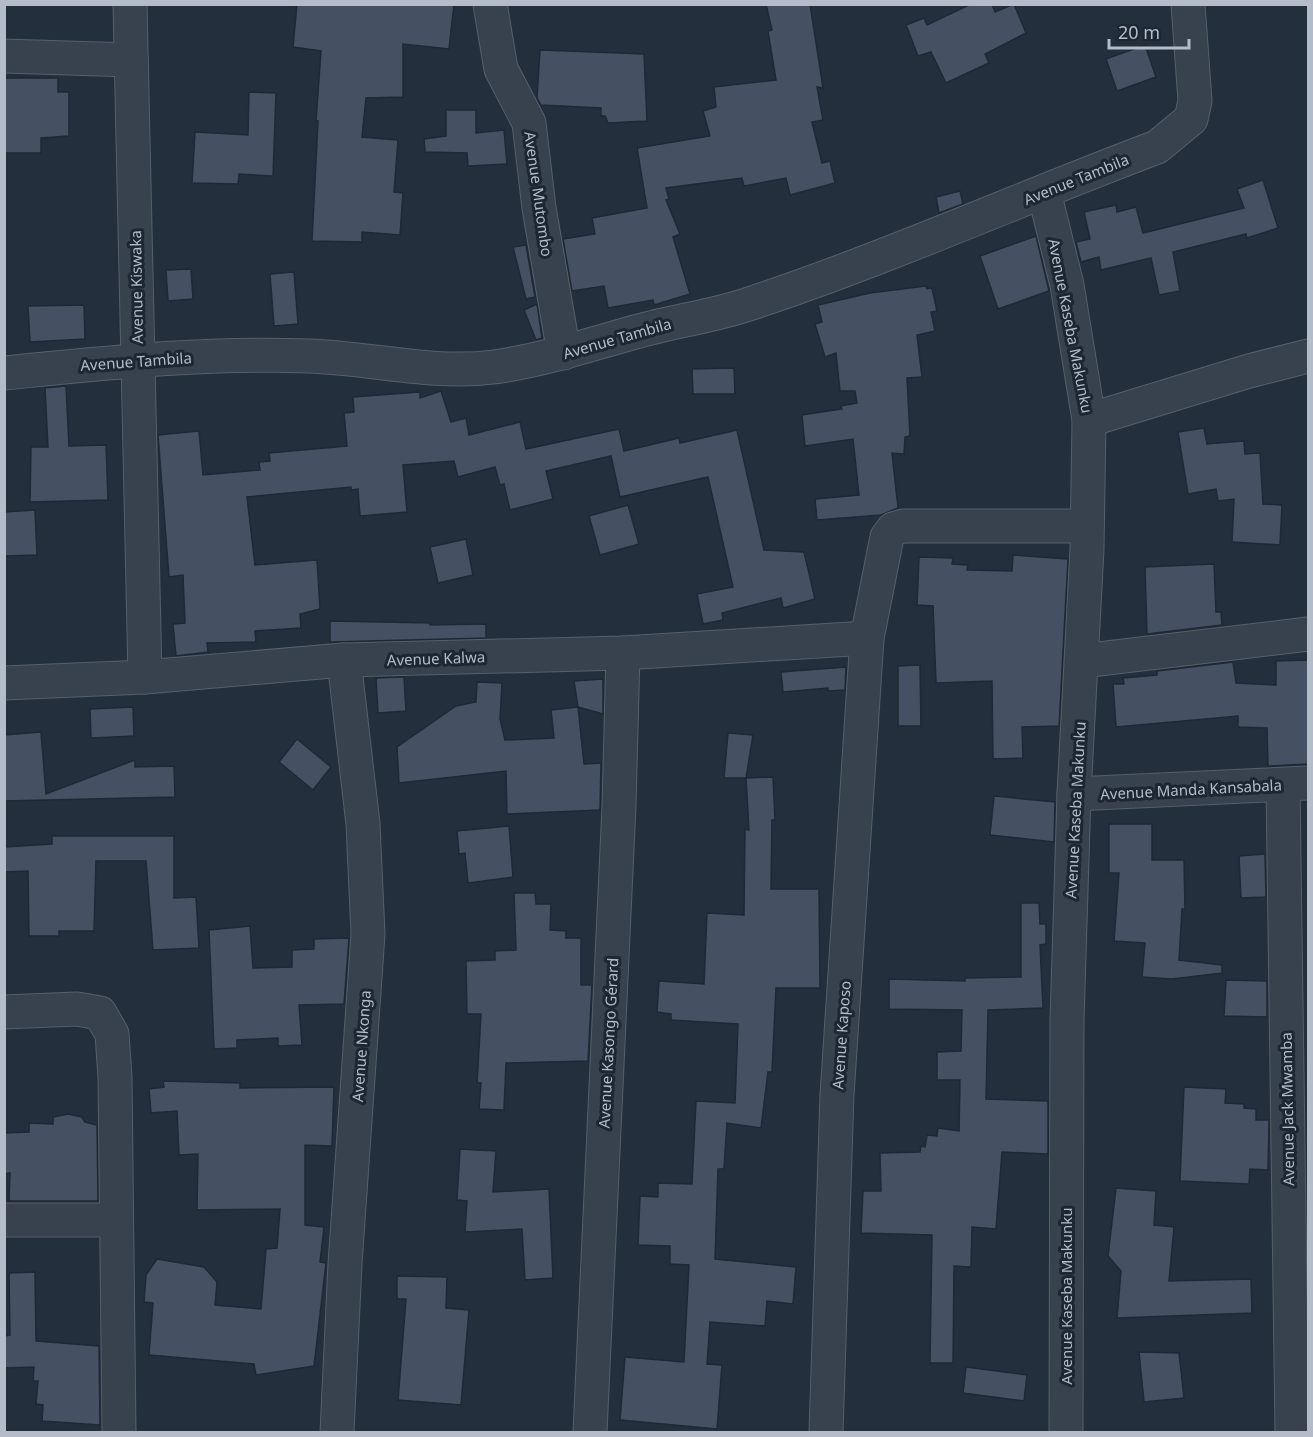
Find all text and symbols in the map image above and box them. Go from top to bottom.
scale bar [1109,12,1188,50]
text: 20 m [1118,20,1160,44]
street label: Avenue Mutombo [520,130,558,258]
street label: Avenue Tambila [1021,149,1131,209]
street label: Avenue Kiswaka [125,230,147,344]
street label: Avenue Kaseba Makunku [1044,237,1098,415]
street label: Avenue Tambila [561,313,673,363]
street label: Avenue Tambila [80,347,192,375]
street label: Avenue Kalwa [387,646,485,670]
street label: Avenue Kaseba Makunku [1060,721,1090,899]
street label: Avenue Manda Kansabala [1100,774,1282,804]
street label: Avenue Kasongo Gérard [594,957,622,1129]
street label: Avenue Kaposo [827,980,855,1090]
street label: Avenue Nkonga [347,989,375,1103]
street label: Avenue Jack Mwamba [1276,1032,1298,1186]
street label: Avenue Kaseba Makunku [1056,1207,1076,1385]

